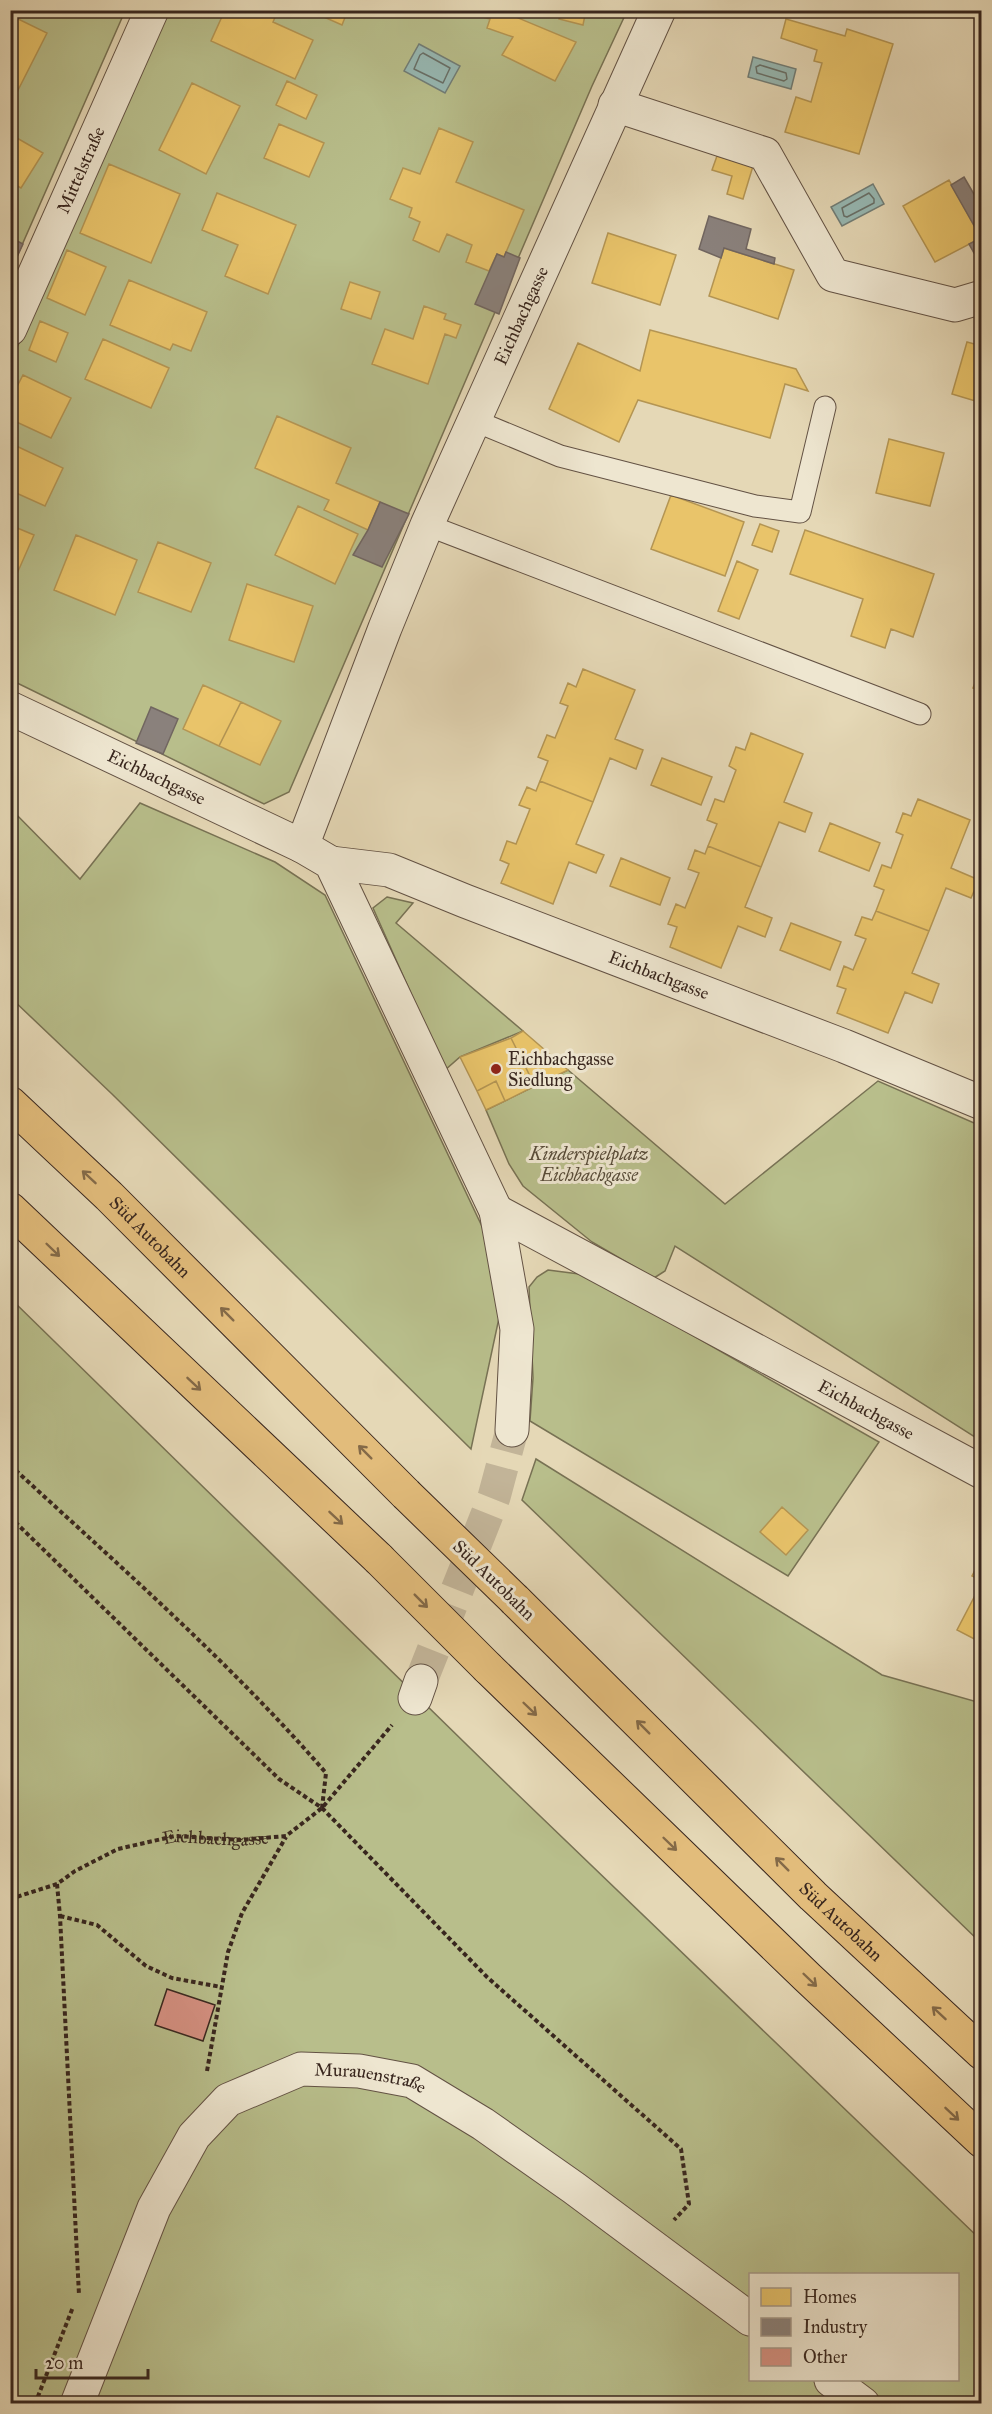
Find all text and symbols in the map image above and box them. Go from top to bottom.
street label: Mittelstraße [52,123,110,217]
street label: Eichbachgasse [489,263,553,369]
street label: Eichbachgasse [104,745,209,810]
street label: Eichbachgasse [605,946,712,1004]
place label: Eichbachgasse Siedlung [508,1048,614,1092]
marker: Eichbachgasse Siedlung [489,1062,503,1076]
park label: Kinderspielplatz Eichbachgasse [528,1143,649,1186]
one-way arrow [81,1169,96,1184]
street label: Süd Autobahn [105,1192,195,1283]
one-way arrow [45,1242,60,1257]
one-way arrow [219,1307,234,1322]
street label: Eichbachgasse [814,1375,918,1444]
one-way arrow [186,1377,201,1391]
one-way arrow [357,1445,372,1460]
one-way arrow [328,1511,343,1525]
street label: Süd Autobahn [448,1535,540,1625]
one-way arrow [413,1593,428,1608]
one-way arrow [522,1701,537,1716]
one-way arrow [636,1720,651,1735]
street label: Eichbachgasse [161,1825,269,1852]
one-way arrow [663,1837,678,1852]
one-way arrow [774,1857,789,1872]
street label: Süd Autobahn [795,1878,887,1966]
one-way arrow [803,1972,818,1987]
one-way arrow [931,2006,946,2020]
street label: Murauenstraße [314,2058,430,2098]
one-way arrow [944,2106,959,2120]
legend [749,2273,959,2381]
text: Homes [803,2286,857,2308]
text: Industry [803,2316,868,2338]
scale bar [36,2342,148,2380]
text: Other [803,2346,848,2368]
text: 20 m [45,2352,83,2374]

